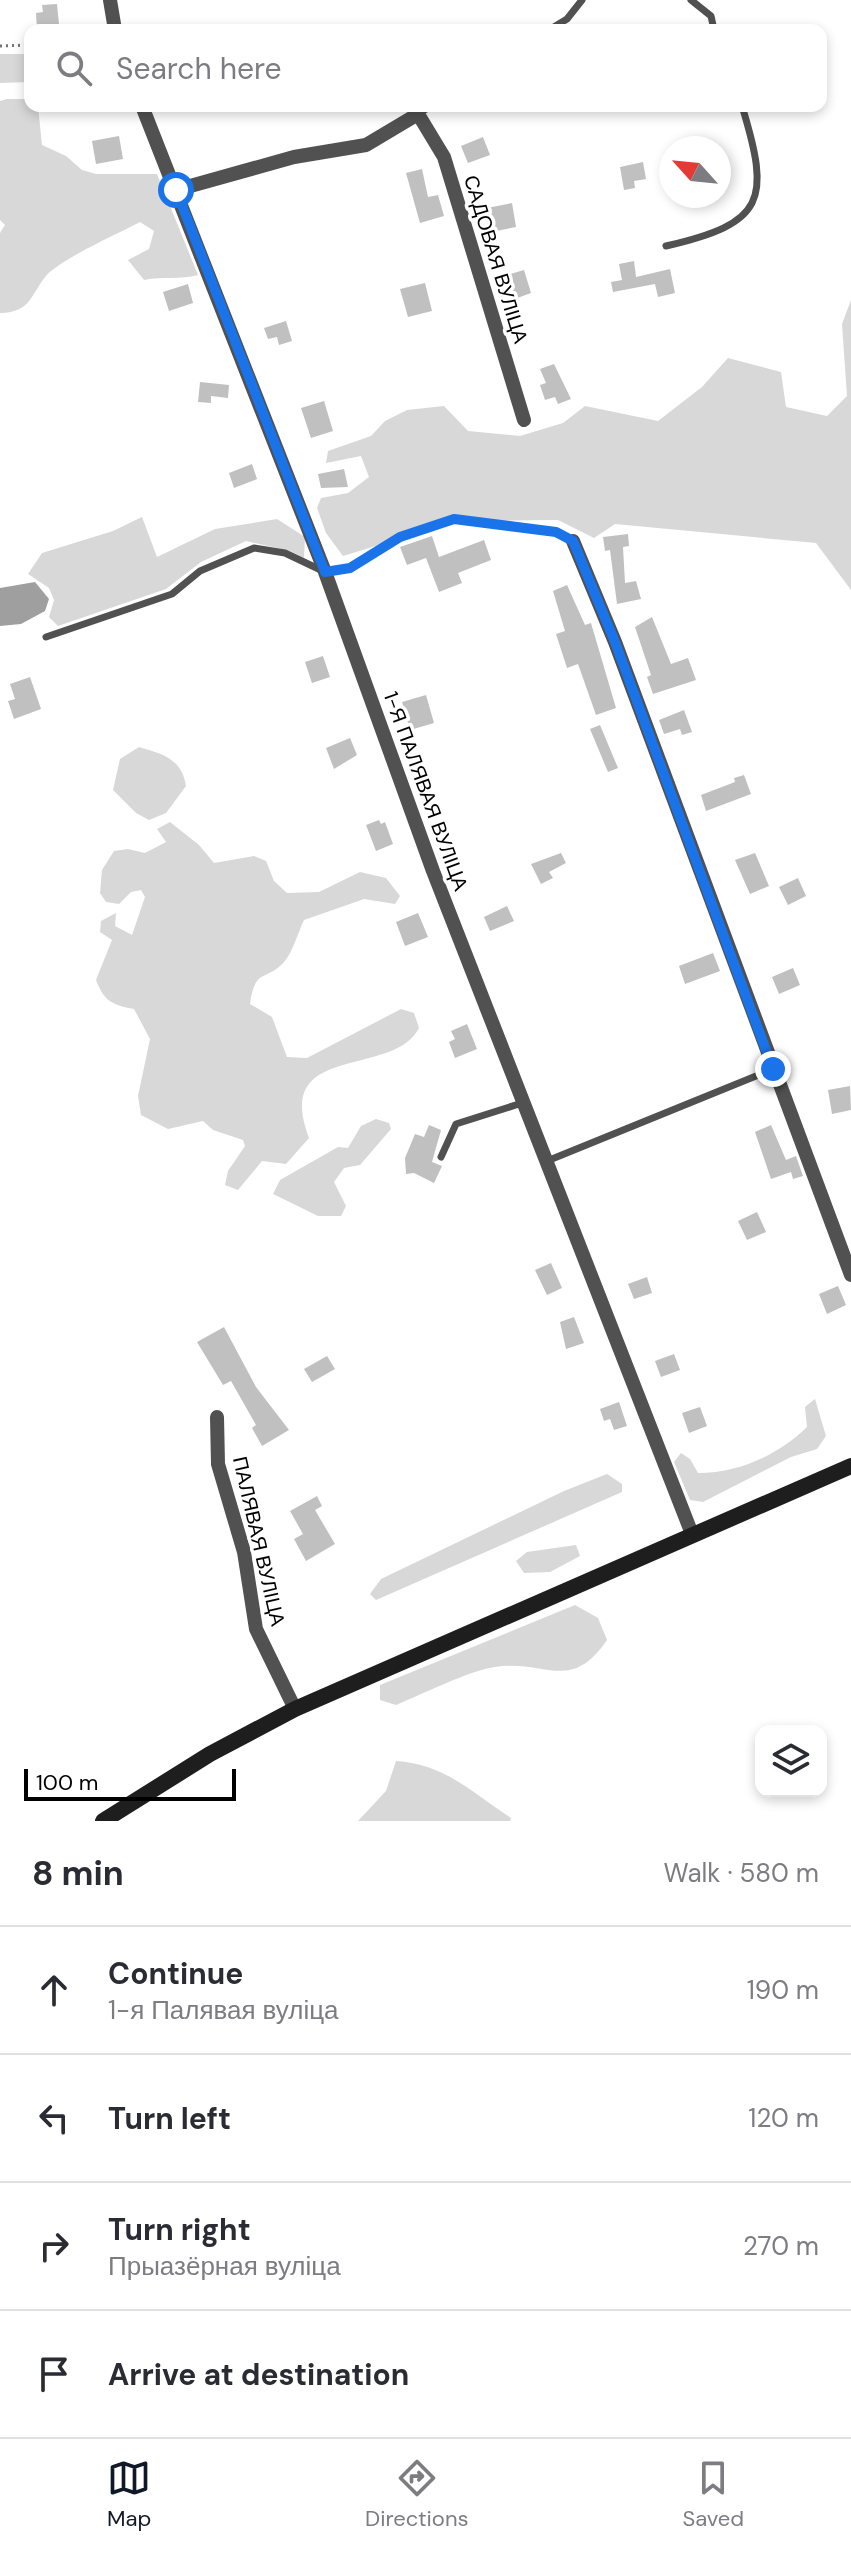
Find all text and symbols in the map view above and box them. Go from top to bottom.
search box [24,24,827,112]
icon: search [52,46,96,90]
text: Search here [116,49,282,88]
north arrow [659,136,731,208]
route start [158,172,194,208]
street label: САДОВАЯ ВУЛІЦА [458,172,534,347]
street label: 1-Я ПАЛЯВАЯ ВУЛІЦА [378,688,474,895]
route end [755,1051,791,1087]
street label: ПАЛЯВАЯ ВУЛІЦА [227,1454,291,1629]
map controls [755,1725,827,1797]
button: layers [755,1725,827,1797]
scale bar [24,1765,236,1801]
text: 100 m [36,1768,98,1797]
text: 8 min [32,1851,124,1896]
text: Walk · 580 m [664,1856,819,1890]
text: Continue [108,1954,243,1993]
icon: ahead [32,1968,76,2012]
text: 190 m [747,1973,819,2007]
text: 1-я Палявая вуліца [108,1993,339,2027]
icon: left [32,2096,76,2140]
text: Turn left [108,2099,231,2138]
text: 120 m [748,2101,819,2135]
text: Turn right [108,2210,251,2249]
icon: right [32,2224,76,2268]
text: 270 m [743,2229,819,2263]
text: Прыазёрная вуліца [108,2249,341,2283]
icon: arrive [32,2352,76,2396]
text: Arrive at destination [108,2355,409,2394]
tab: Map [107,2456,151,2533]
tab: Directions [365,2456,469,2533]
tab: Saved [682,2456,744,2533]

